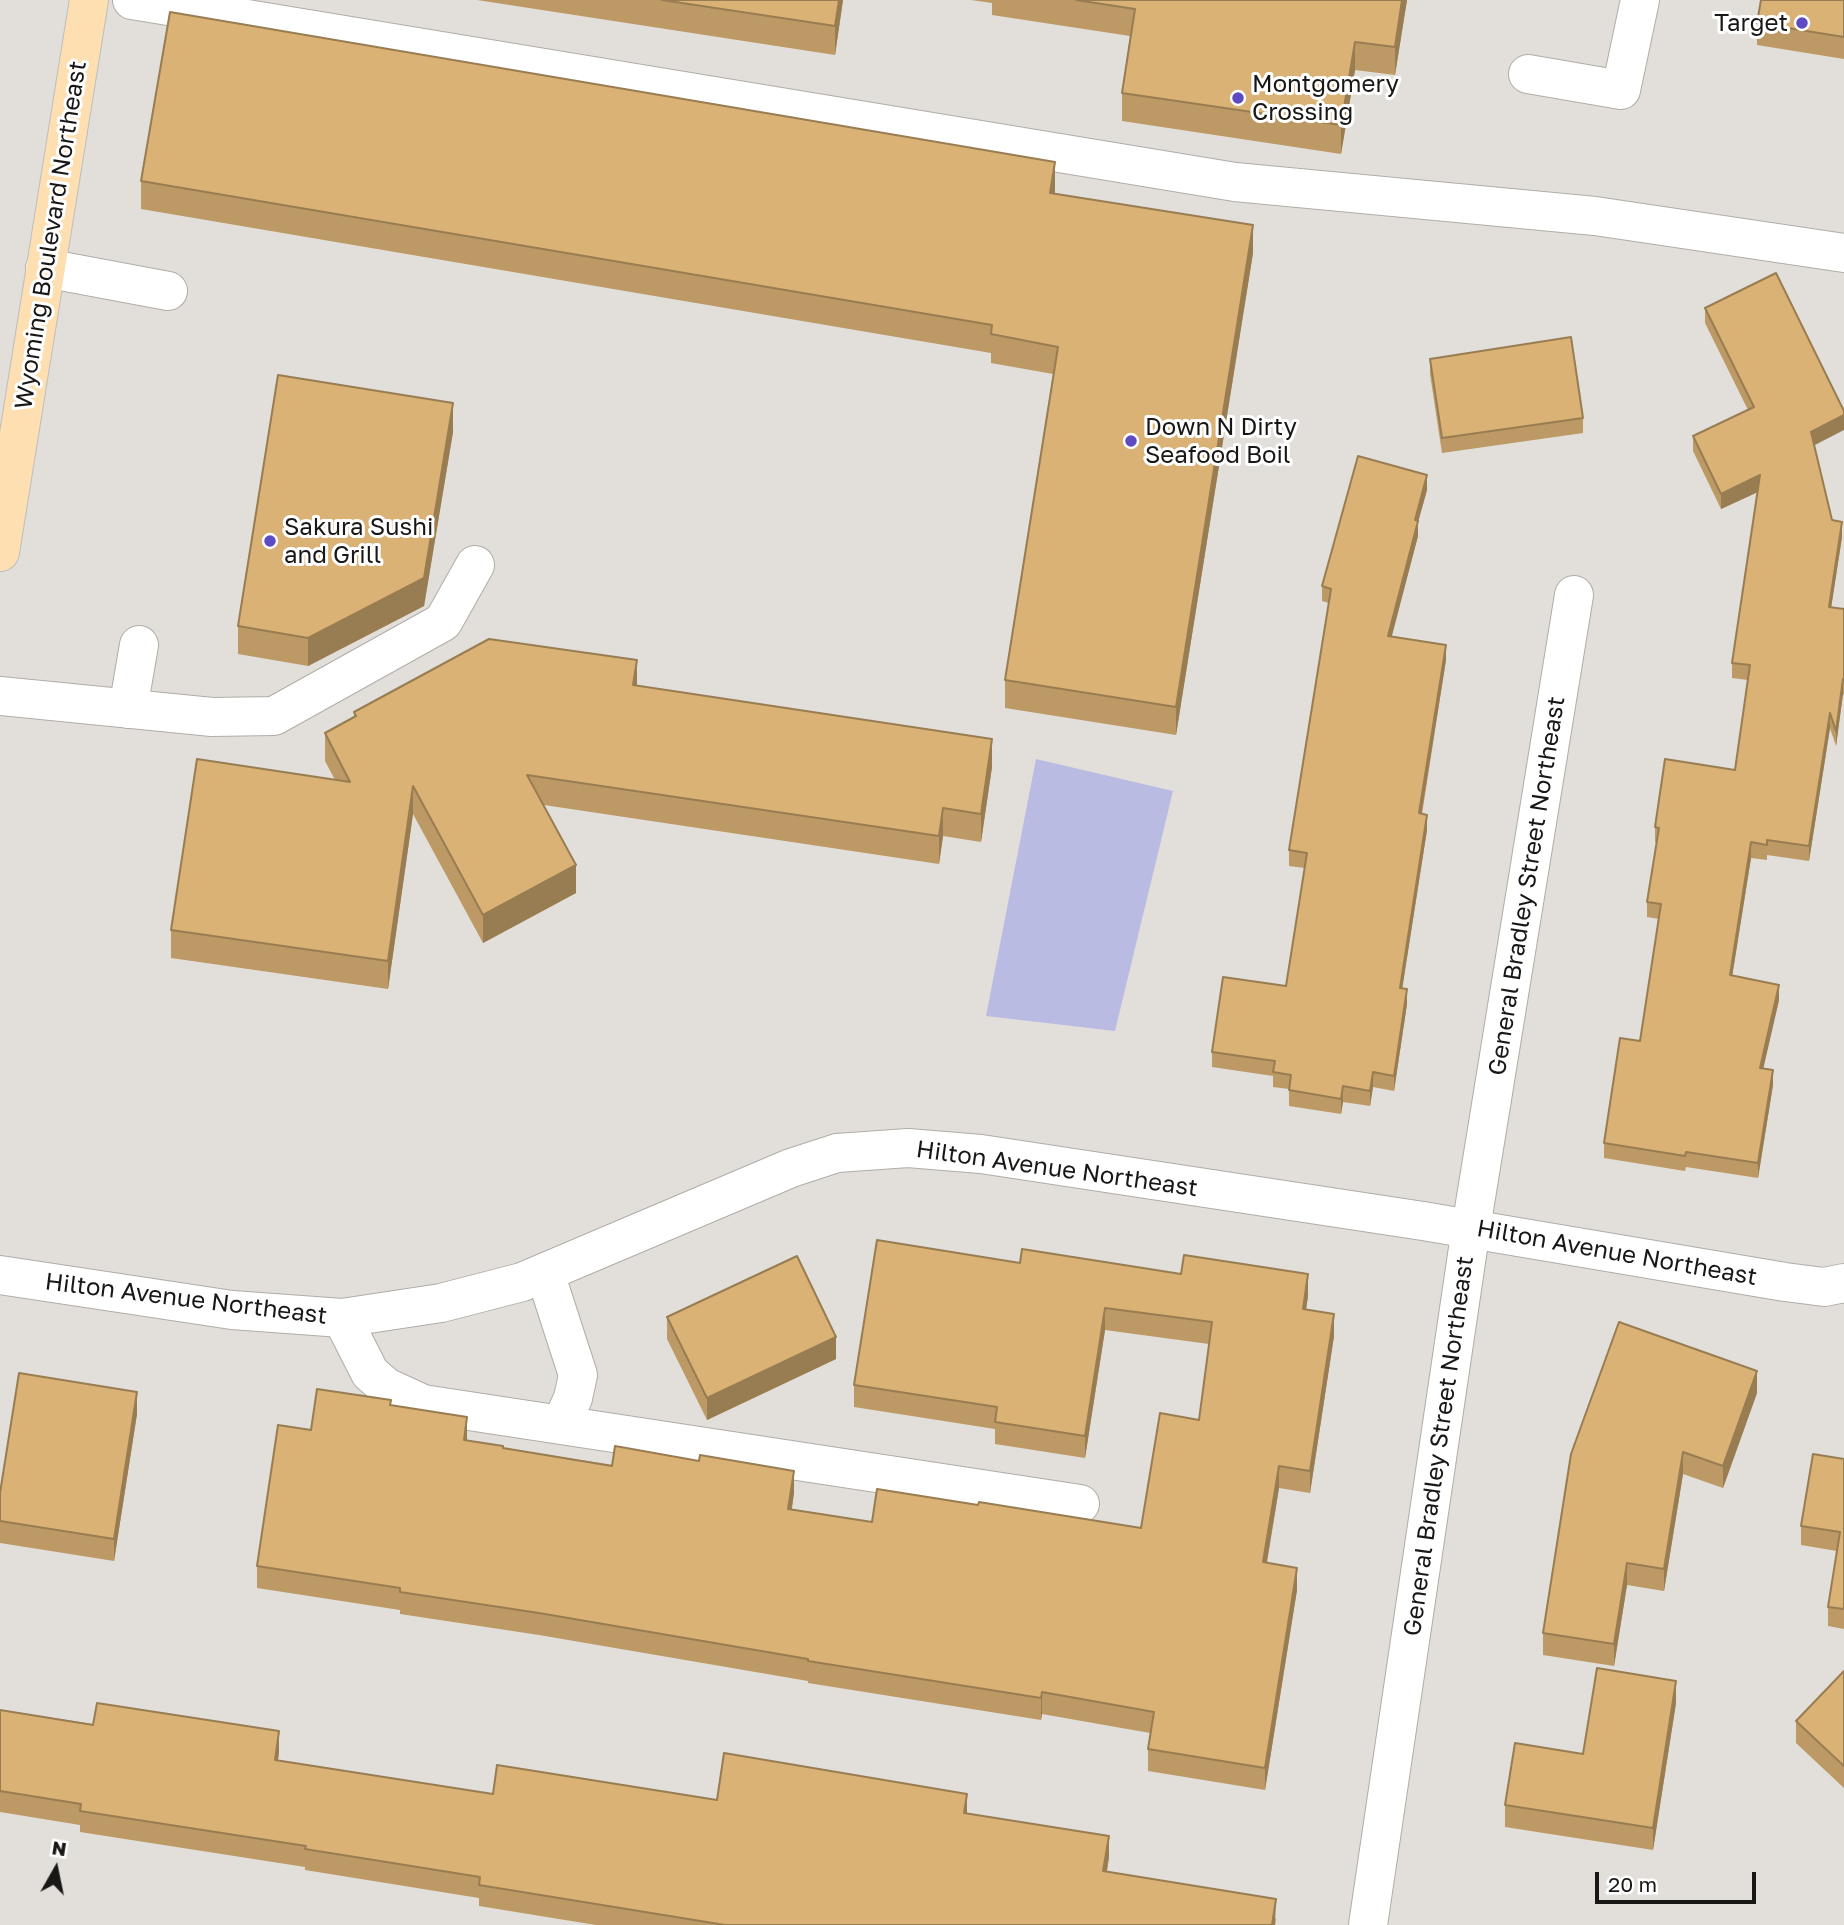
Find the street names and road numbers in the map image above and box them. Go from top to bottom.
street label: Wyoming Boulevard Northeast [9,59,93,411]
street label: General Bradley Street Northeast [1483,694,1571,1078]
street label: Hilton Avenue Northeast [914,1135,1200,1203]
street label: Hilton Avenue Northeast [1475,1214,1759,1292]
street label: General Bradley Street Northeast [1398,1254,1480,1638]
street label: Hilton Avenue Northeast [43,1267,329,1331]

